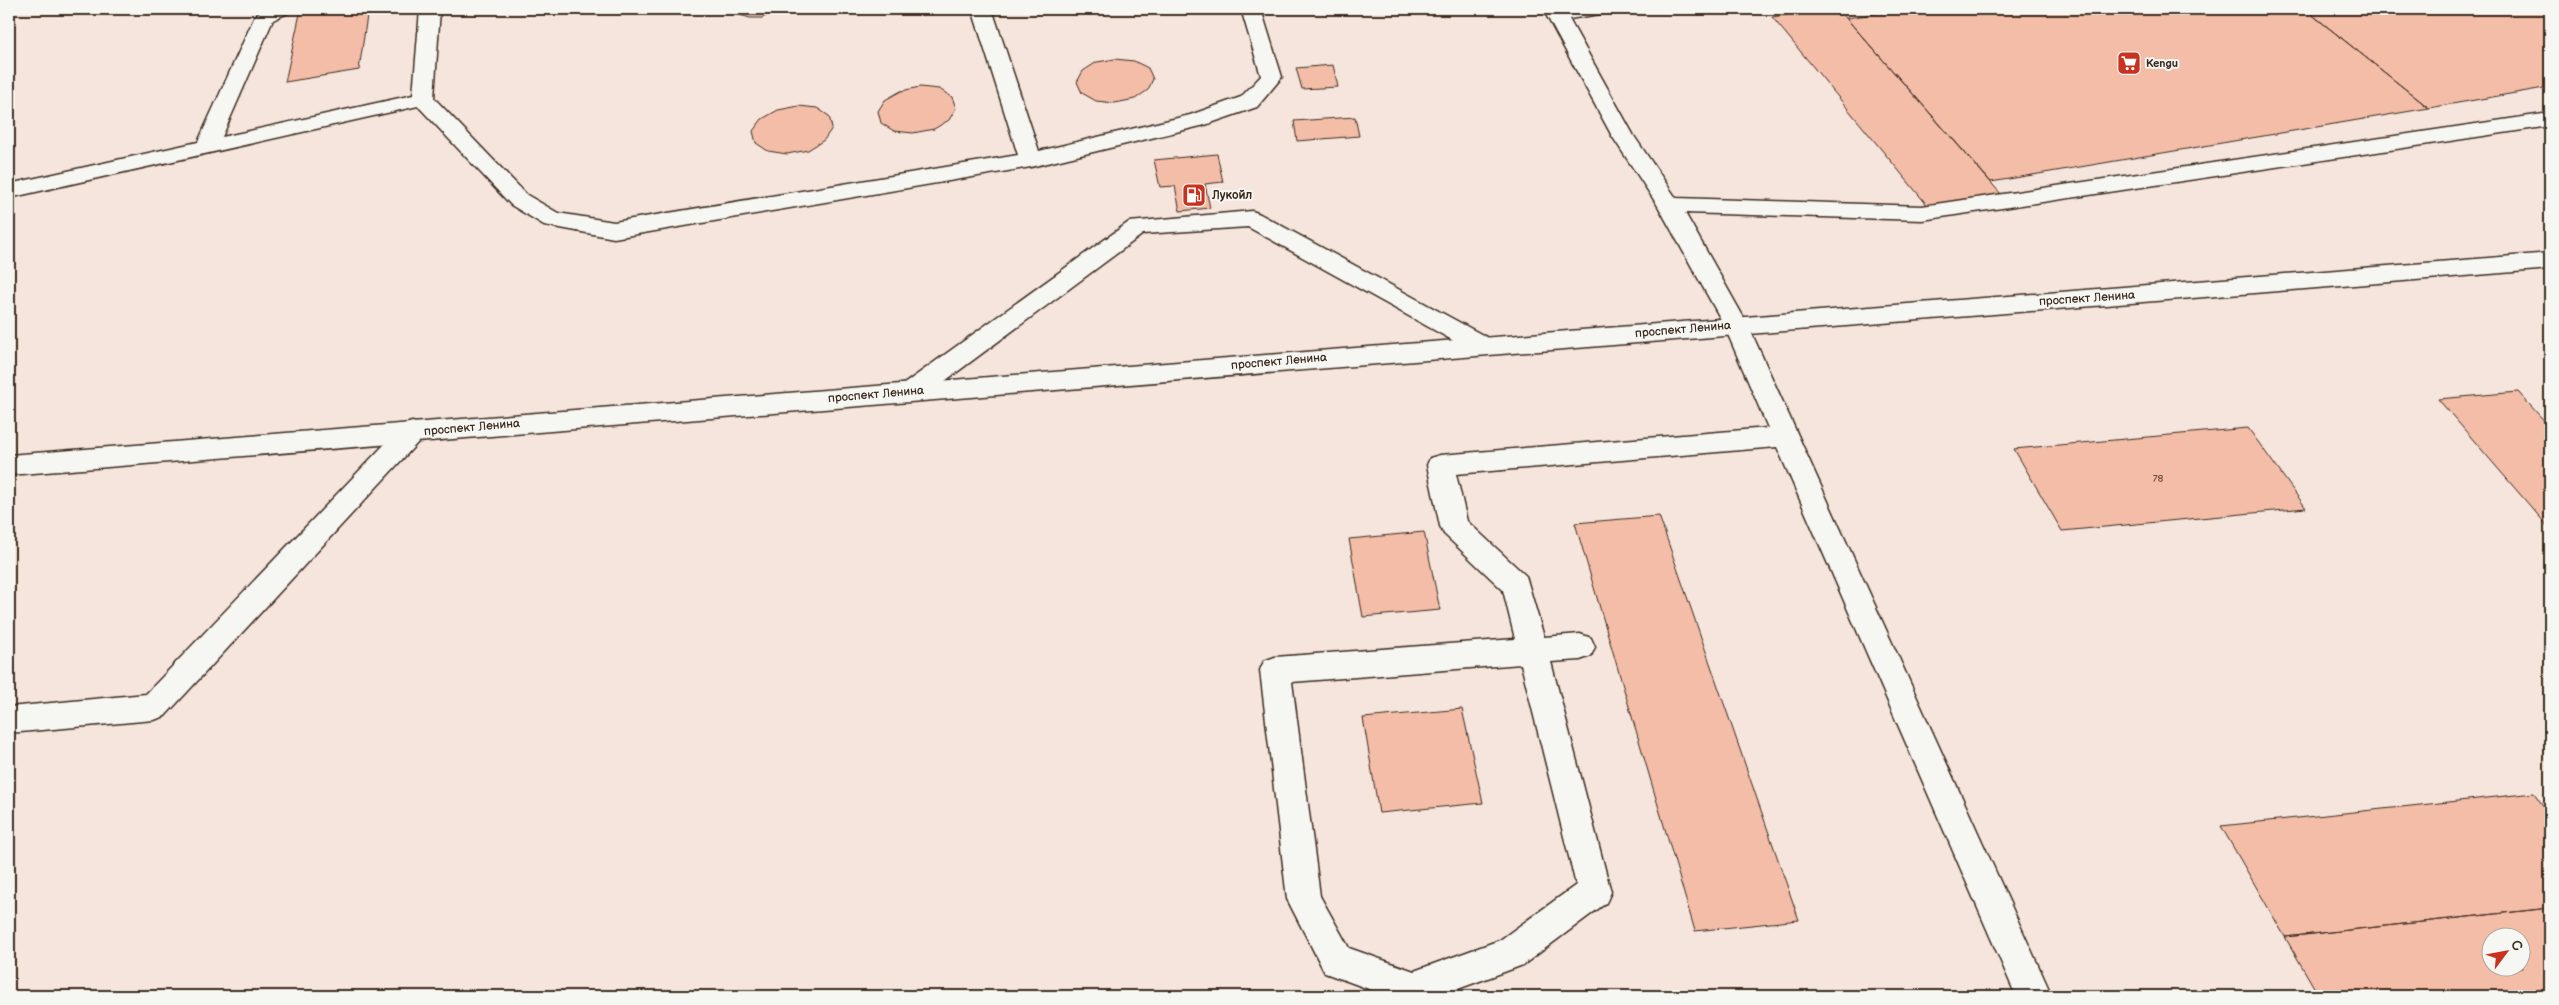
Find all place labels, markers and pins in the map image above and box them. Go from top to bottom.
supermarket icon: Kengu [2116,50,2142,76]
place label: Kengu [2146,57,2178,70]
fuel station icon: Лукойл [1181,182,1207,208]
place label: Лукойл [1211,188,1252,203]

